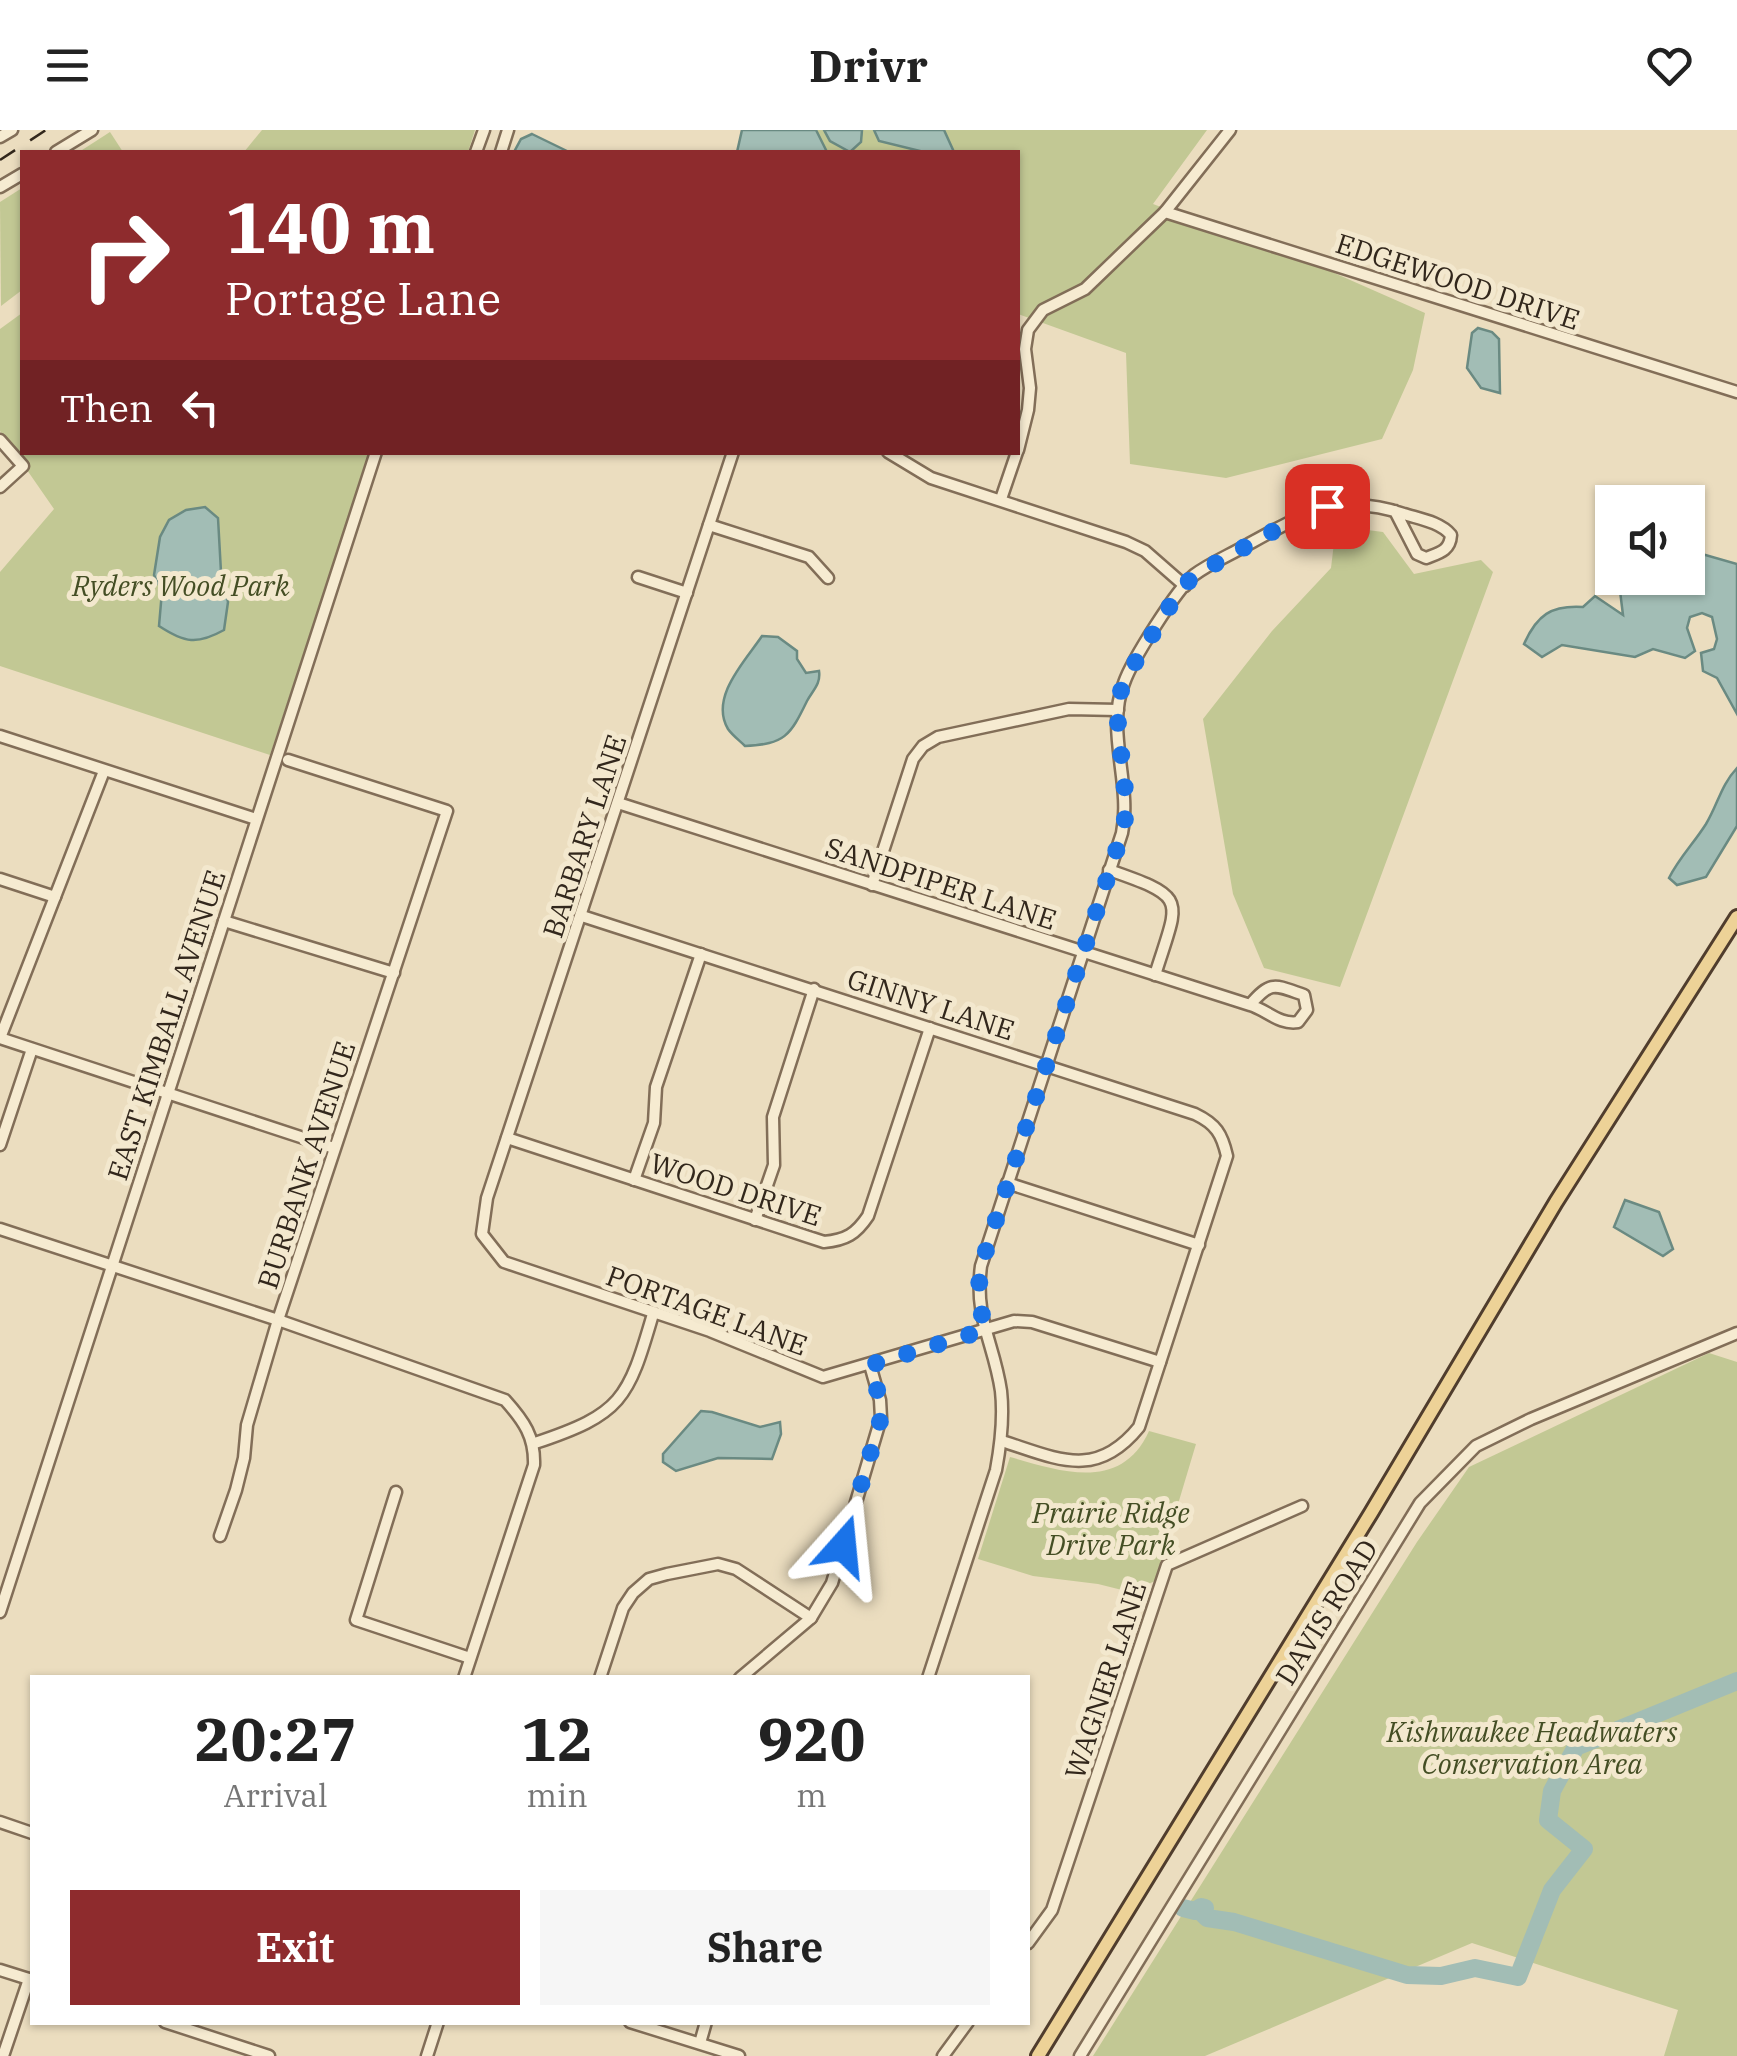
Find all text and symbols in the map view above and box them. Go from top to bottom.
text: Drivr [809,36,928,94]
icon: menu [40,38,95,93]
icon: heart [1642,38,1697,93]
text: 140 m [225,181,435,272]
icon: right [60,190,190,320]
street label: EDGEWOOD DRIVE [1331,224,1585,338]
text: Portage Lane [225,269,501,327]
icon: left [173,380,228,435]
text: Then [60,383,153,432]
pin [1285,464,1370,549]
icon: arrive [1300,479,1355,534]
map controls [1595,485,1705,595]
button: sound [1595,485,1705,595]
park label: Ryders Wood Park [71,567,290,604]
street label: BARBARY LANE [534,730,634,942]
street label: SANDPIPER LANE [821,828,1061,938]
street label: EAST KIMBALL AVENUE [98,865,234,1185]
street label: GINNY LANE [843,960,1019,1048]
street label: BURBANK AVENUE [248,1036,364,1294]
street label: WOOD DRIVE [646,1144,826,1234]
street label: PORTAGE LANE [601,1256,813,1364]
position arrow [791,1494,895,1598]
park label: Prairie Ridge Drive Park [1031,1494,1190,1563]
street label: DAVIS ROAD [1267,1532,1385,1692]
street label: WAGNER LANE [1056,1576,1154,1784]
text: 20:27 [194,1699,357,1778]
text: 12 [521,1699,593,1778]
text: 920 [758,1699,866,1778]
park label: Kishwaukee Headwaters Conservation Area [1386,1713,1678,1782]
text: Arrival [223,1774,328,1816]
text: min [527,1774,588,1816]
text: m [796,1774,827,1816]
button: Exit [70,1890,520,2005]
button: Share [540,1890,990,2005]

